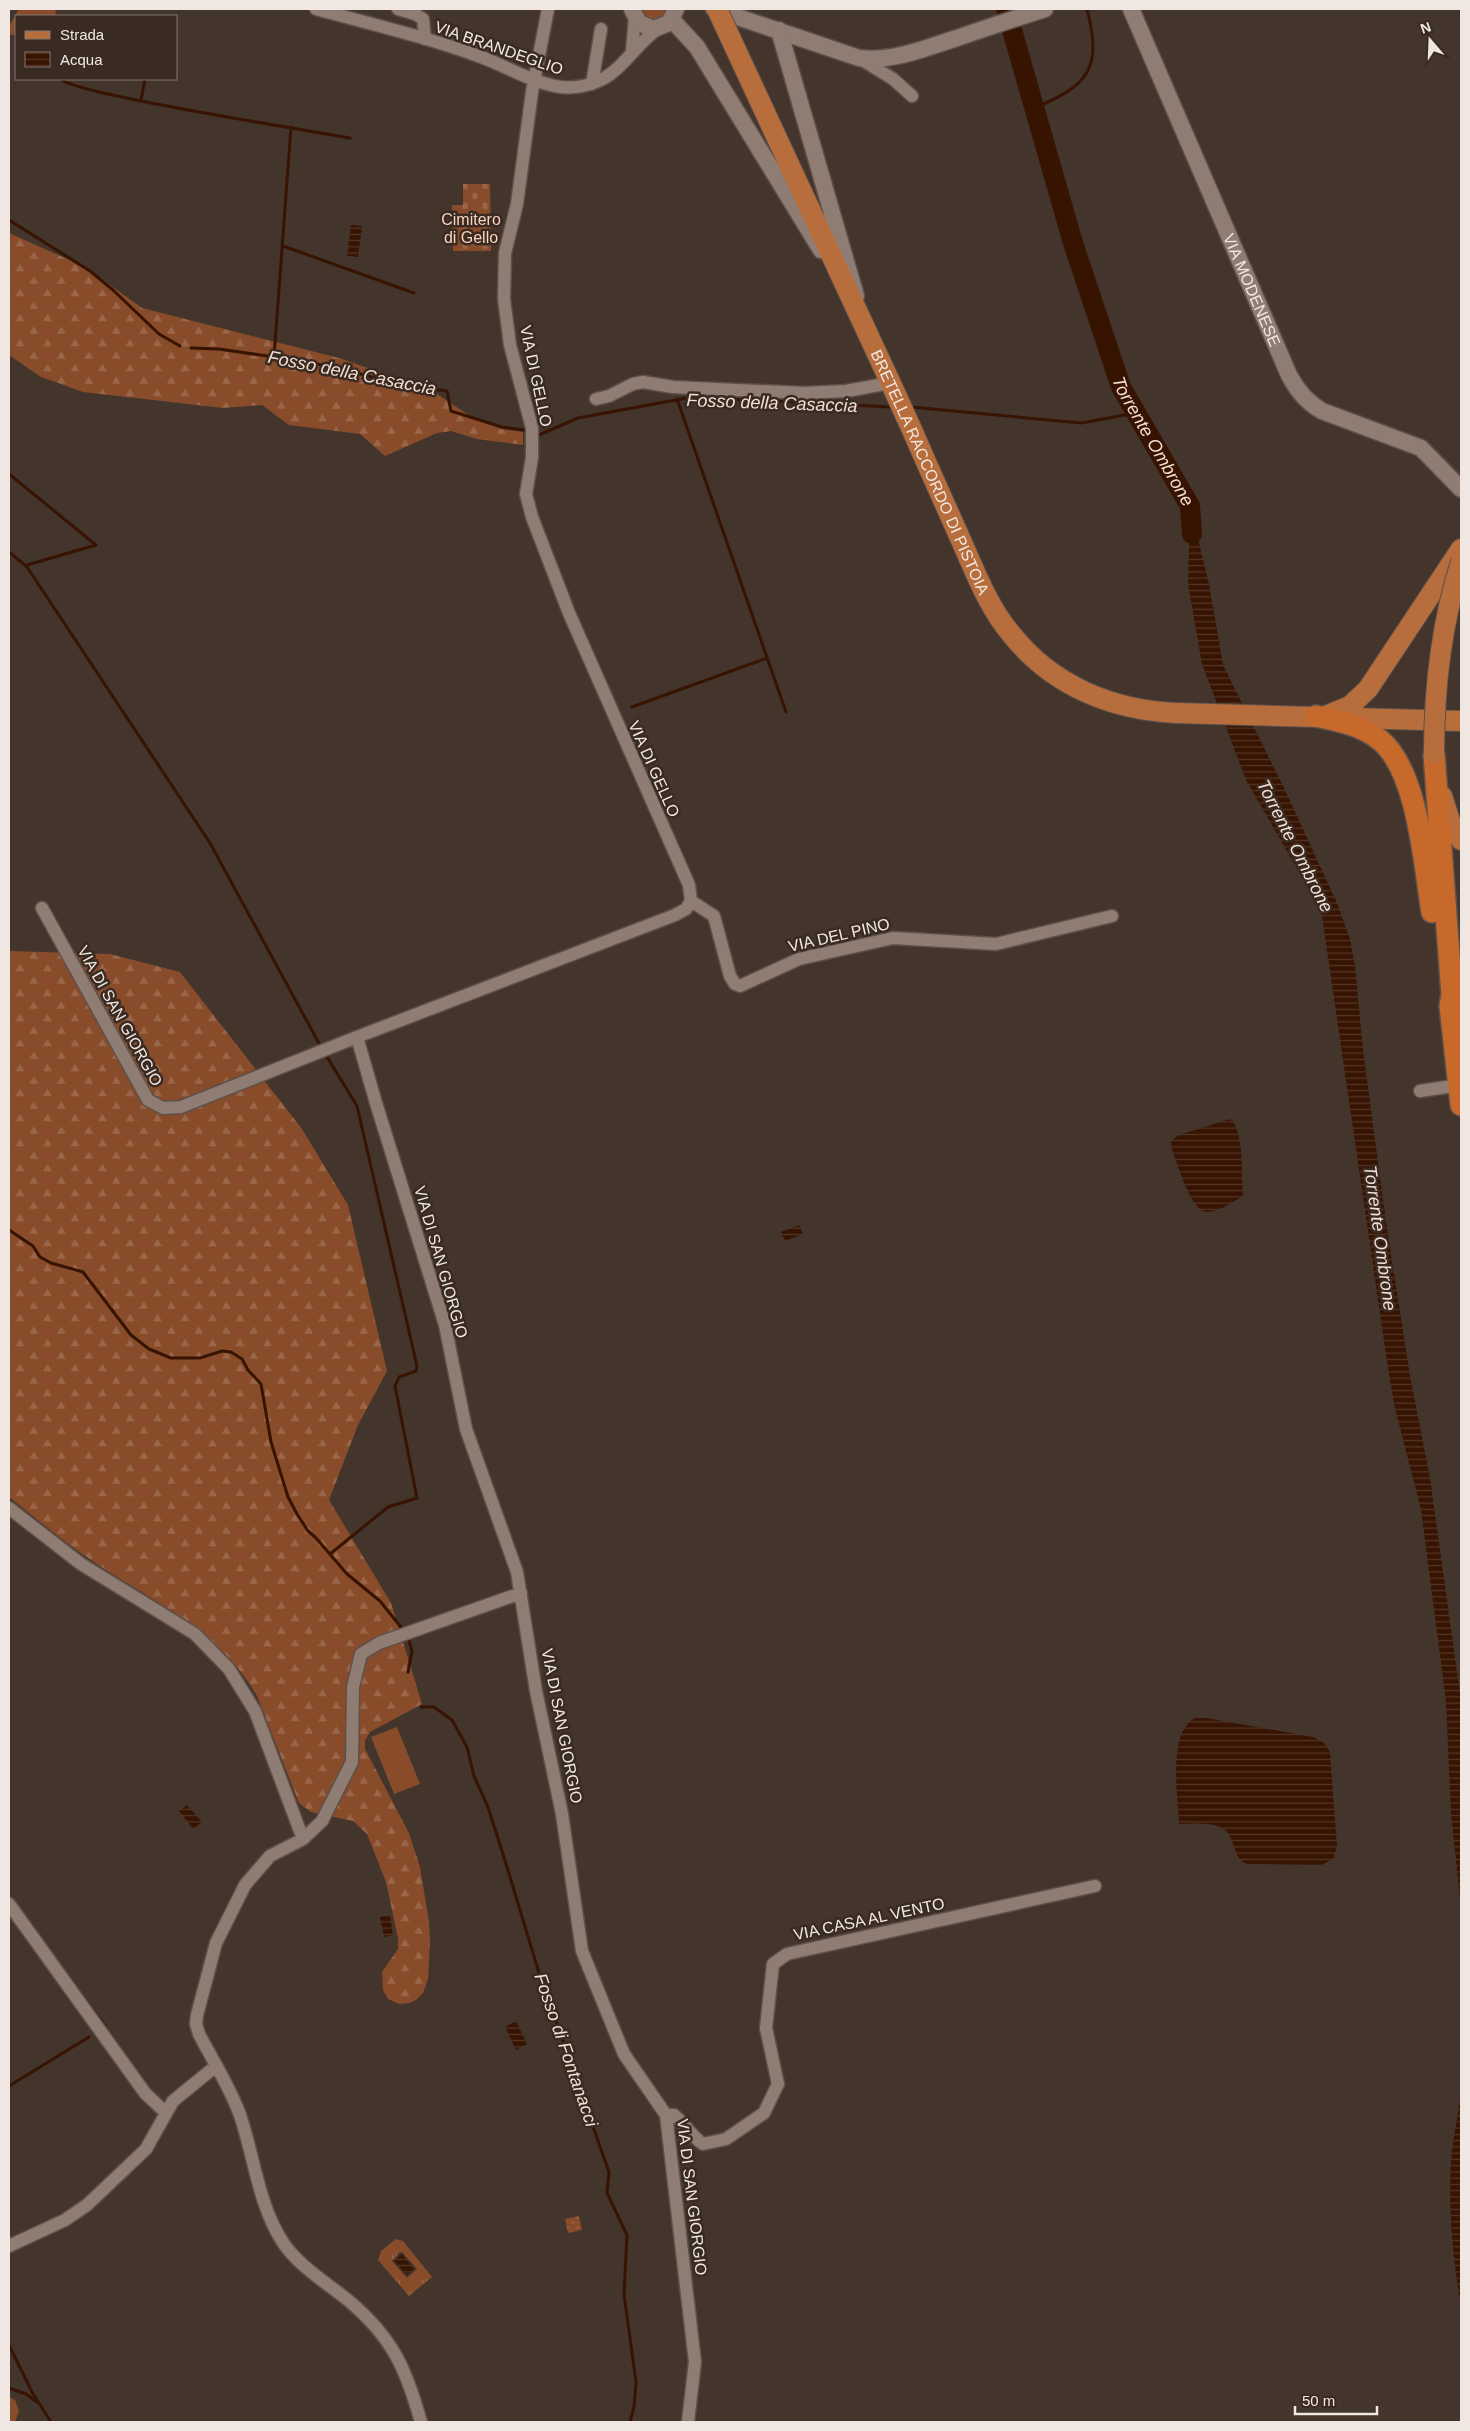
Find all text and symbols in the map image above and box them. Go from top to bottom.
legend [15,15,178,80]
north arrow [1405,15,1455,65]
street label: VIA BRANDEGLIO [433,18,565,78]
text: N [1418,18,1433,37]
text: Strada [60,26,105,43]
text: Acqua [60,51,103,68]
park label: Cimitero di Gello [441,211,501,246]
street label: VIA MODENESE [1221,231,1284,349]
street label: VIA DI GELLO [517,324,555,428]
water label: Fosso della Casaccia [266,347,438,399]
street label: BRETELLA RACCORDO DI PISTOIA [868,347,993,598]
water label: Torrente Ombrone [1108,374,1198,510]
water label: Fosso della Casaccia [686,390,858,416]
street label: VIA DI GELLO [625,718,683,820]
water label: Torrente Ombrone [1253,776,1337,916]
street label: VIA DEL PINO [787,915,891,955]
street label: VIA DI SAN GIORGIO [74,943,166,1089]
water label: Torrente Ombrone [1360,1164,1400,1312]
street label: VIA DI SAN GIORGIO [411,1184,471,1340]
street label: VIA DI SAN GIORGIO [539,1647,585,1805]
street label: VIA CASA AL VENTO [792,1895,946,1943]
water label: Fosso di Fontanacci [530,1971,602,2130]
street label: VIA DI SAN GIORGIO [674,2118,710,2276]
scale bar [1295,2384,1378,2416]
text: 50 m [1302,2392,1335,2409]

